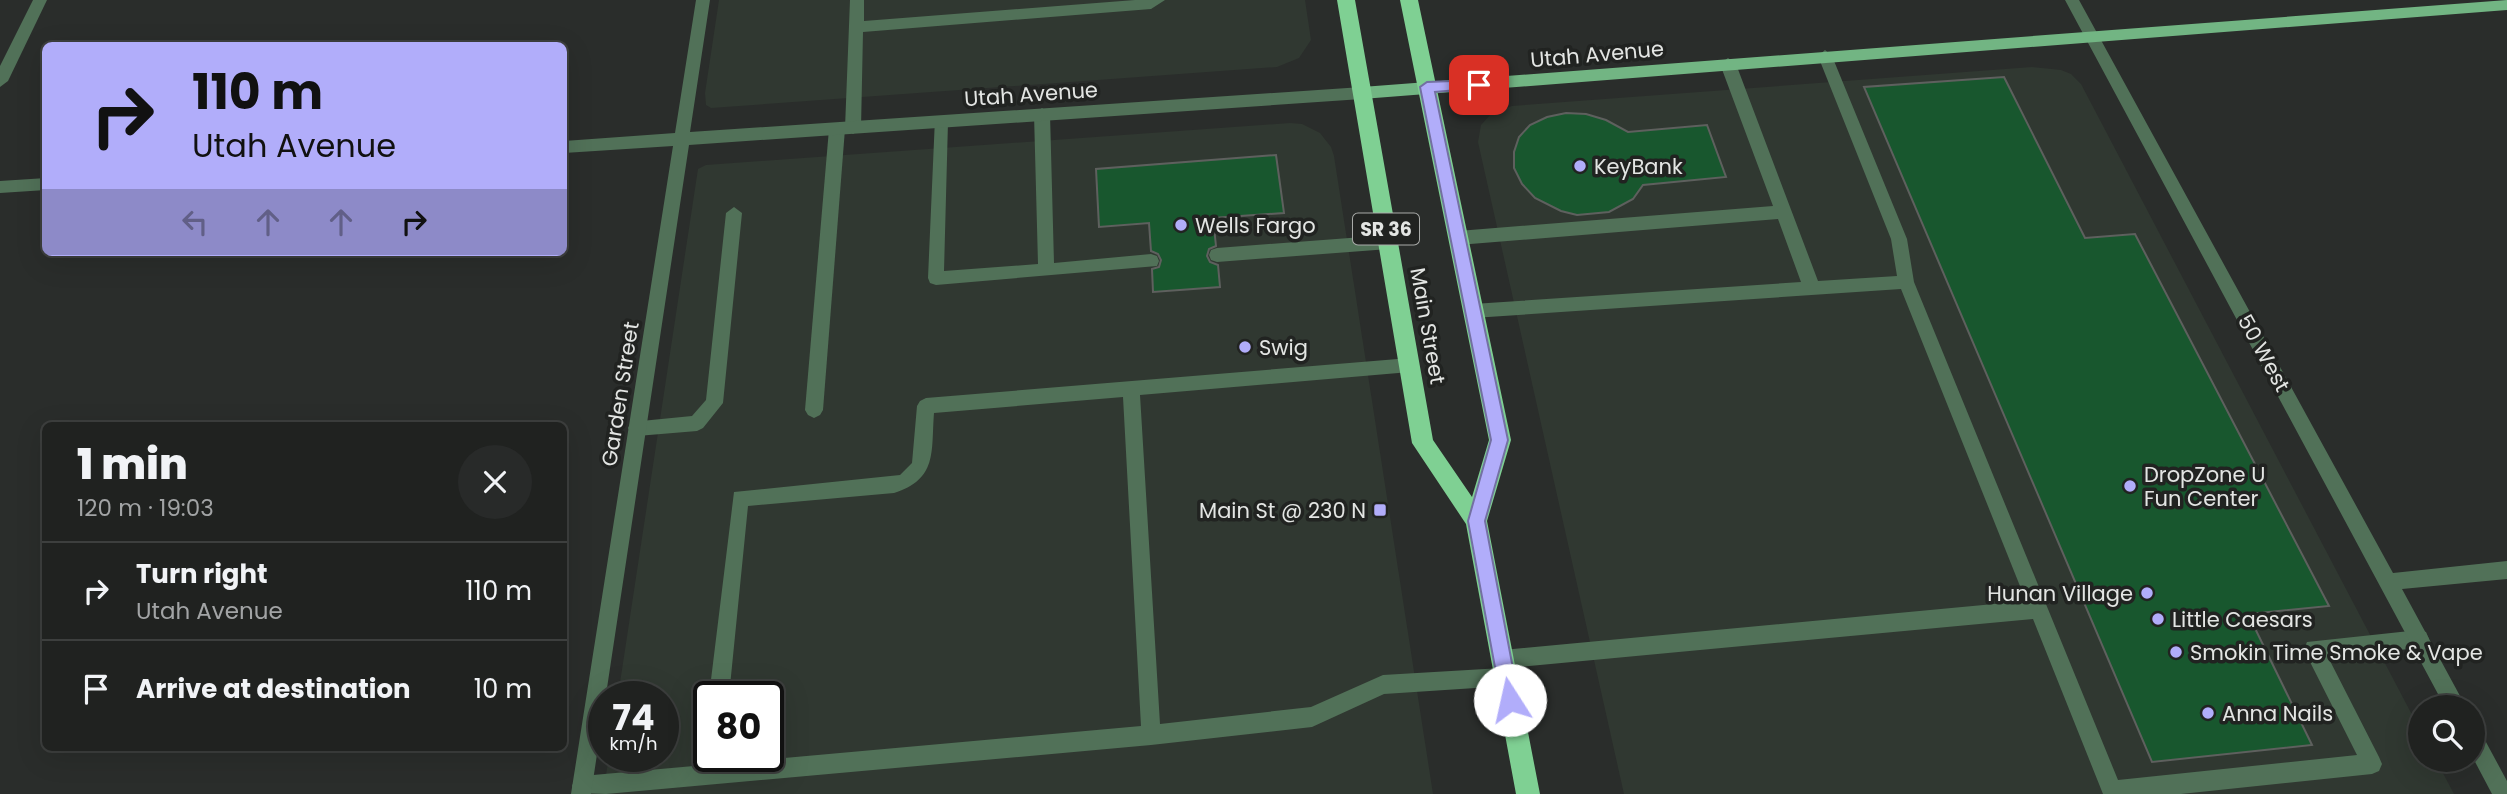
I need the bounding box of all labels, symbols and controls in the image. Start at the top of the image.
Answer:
street label: Utah Avenue [1529,34,1665,74]
pin [1449,55,1509,115]
text: 110 m [192,58,323,126]
icon: arrive [1460,66,1498,104]
icon: right [77,70,168,161]
street label: Utah Avenue [963,75,1099,113]
text: Utah Avenue [192,123,396,168]
place label: KeyBank [1594,152,1683,181]
marker: KeyBank [1572,158,1588,174]
icon: left [176,203,214,241]
icon: ahead [249,203,287,241]
icon: ahead [322,203,360,241]
icon: right [395,203,433,241]
place label: Wells Fargo [1195,211,1316,240]
road number: SR 36 [1353,214,1419,244]
marker: Wells Fargo [1173,217,1189,233]
street label: Main Street [1403,265,1453,387]
street label: 50 West [2231,309,2297,397]
street label: Garden Street [594,320,646,468]
place label: Swig [1259,333,1308,362]
marker: Swig [1237,339,1253,355]
text: 1 min [77,435,188,494]
button: close [458,445,532,519]
place label: DropZone U Fun Center [2144,460,2265,513]
marker: DropZone U Fun Center [2122,478,2138,494]
text: 120 m · 19:03 [77,492,214,524]
place label: Main St @ 230 N [1199,496,1366,525]
marker: Main St @ 230 N [1372,502,1388,518]
text: Turn right [136,556,268,592]
icon: right [77,572,115,610]
text: 110 m [465,573,532,609]
place label: Hunan Village [1987,579,2133,608]
marker: Hunan Village [2139,585,2155,601]
text: Utah Avenue [136,595,283,627]
place label: Little Caesars [2172,605,2313,634]
marker: Little Caesars [2150,611,2166,627]
place label: Smokin Time Smoke & Vape [2190,638,2483,667]
marker: Smokin Time Smoke & Vape [2168,644,2184,660]
position arrow [1473,663,1547,737]
icon: arrive [77,670,115,708]
text: Arrive at destination [136,671,411,707]
text: 10 m [474,671,532,707]
speed limit sign: 80 [693,681,784,772]
text: 74 [612,693,655,742]
map controls [2408,695,2485,772]
button: search [2408,695,2485,772]
place label: Anna Nails [2222,699,2333,728]
marker: Anna Nails [2200,705,2216,721]
text: km/h [610,731,657,756]

